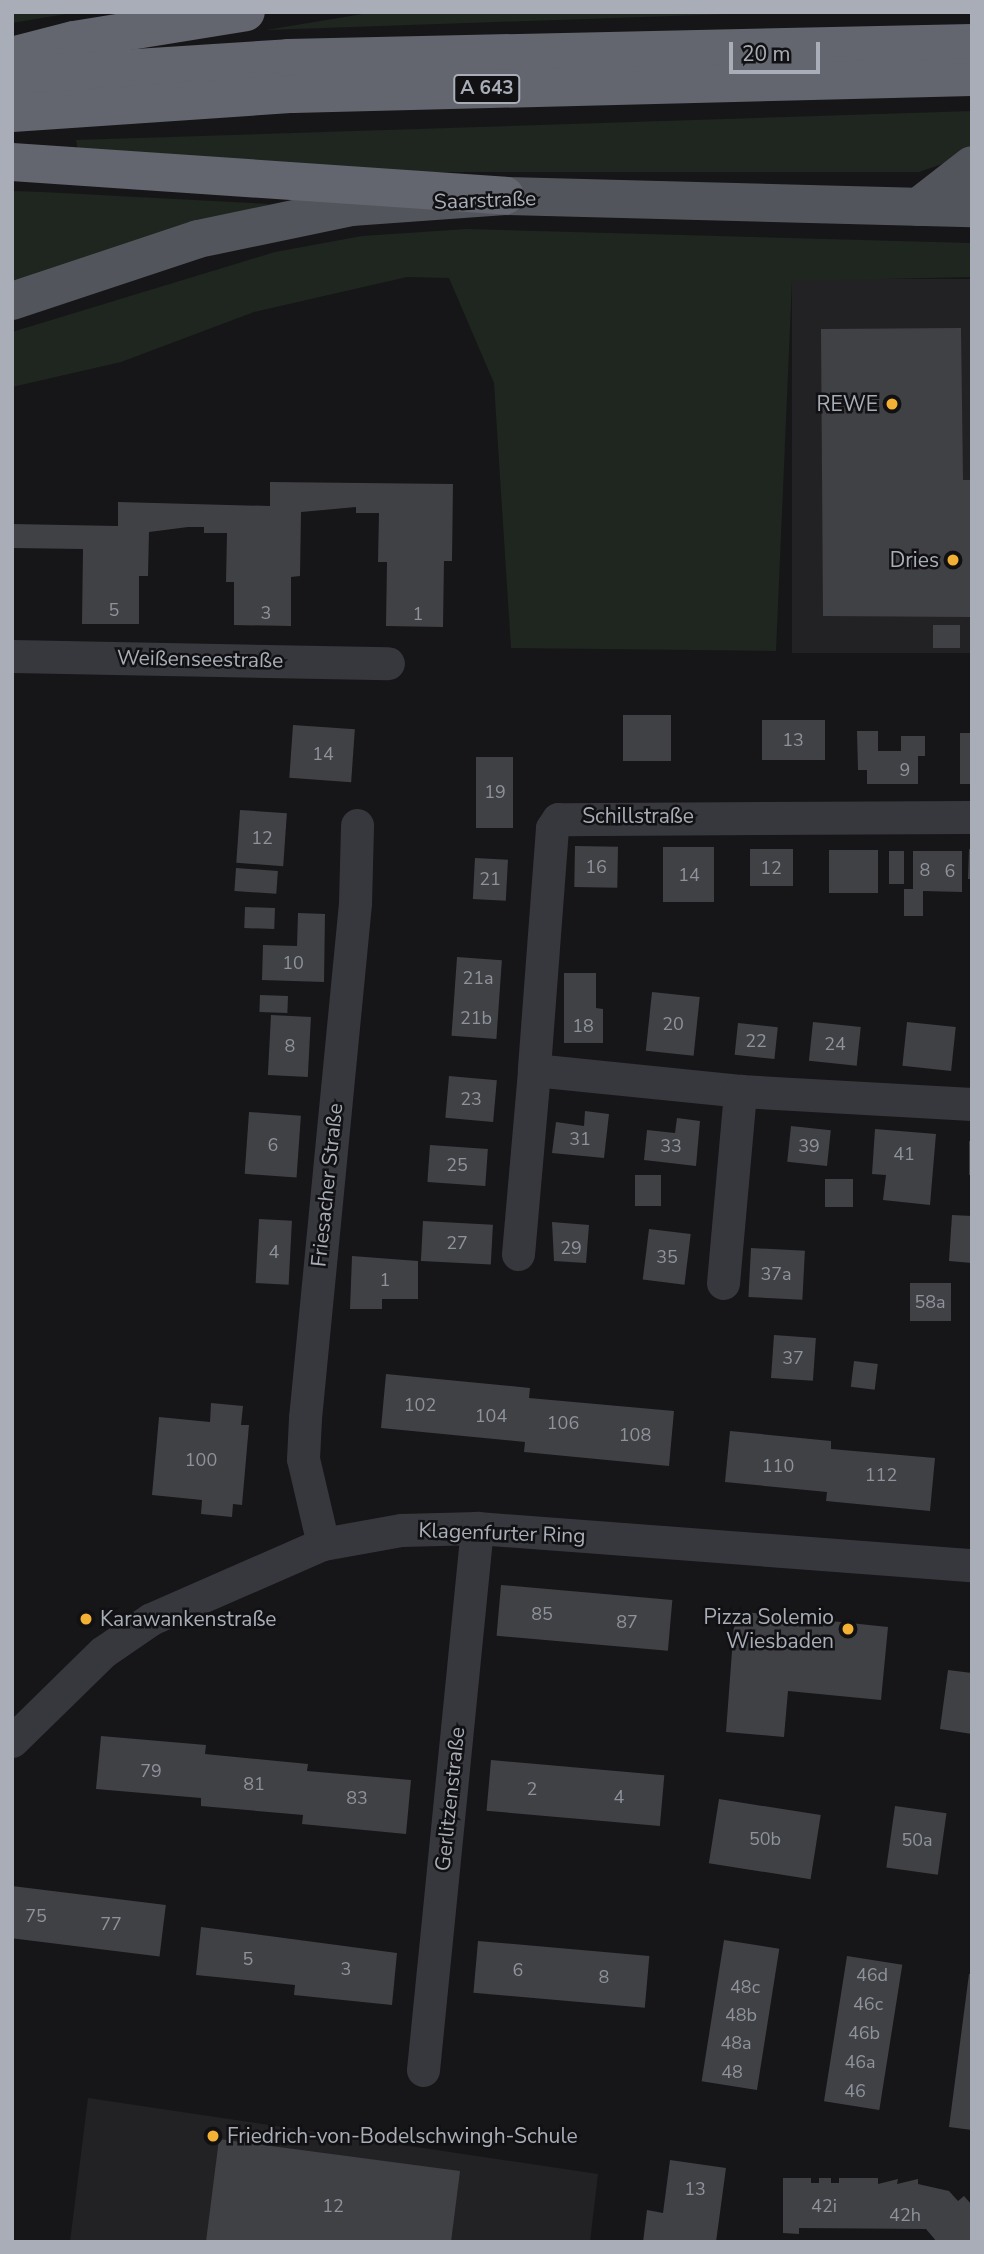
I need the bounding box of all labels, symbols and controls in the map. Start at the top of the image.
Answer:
scale bar [732,28,823,72]
text: 20 m [742,40,791,68]
road number: A 643 [452,74,522,104]
street label: Saarstraße [433,186,537,214]
place label: REWE [816,391,878,417]
marker: REWE [884,396,900,412]
place label: Dries [890,547,939,573]
marker: Dries [945,552,961,568]
house number: 5 [109,599,119,621]
house number: 3 [261,602,271,624]
house number: 1 [413,603,423,625]
street label: Weißenseestraße [117,645,283,673]
house number: 13 [782,729,804,751]
house number: 14 [312,743,334,765]
house number: 9 [900,759,910,781]
house number: 19 [484,781,506,803]
street label: Schillstraße [582,803,694,829]
house number: 12 [251,827,273,849]
house number: 16 [585,856,607,878]
house number: 12 [760,857,782,879]
house number: 8 [920,859,930,881]
house number: 6 [945,860,955,882]
house number: 14 [678,864,700,886]
house number: 21 [479,868,501,890]
house number: 10 [282,952,304,974]
house number: 21a [462,967,494,989]
house number: 21b [460,1007,492,1029]
house number: 20 [662,1013,684,1035]
house number: 18 [572,1015,594,1037]
house number: 22 [745,1030,767,1052]
house number: 24 [824,1033,846,1055]
house number: 8 [285,1035,295,1057]
house number: 23 [460,1088,482,1110]
street label: Friesacher Straße [306,1102,348,1268]
house number: 31 [569,1128,591,1150]
house number: 6 [268,1134,278,1156]
house number: 33 [660,1135,682,1157]
house number: 39 [798,1135,820,1157]
house number: 41 [893,1143,915,1165]
house number: 25 [446,1154,468,1176]
house number: 27 [446,1232,468,1254]
house number: 29 [560,1237,582,1259]
house number: 4 [269,1241,279,1263]
house number: 35 [656,1246,678,1268]
house number: 37a [760,1263,792,1285]
house number: 1 [380,1269,390,1291]
house number: 58a [914,1291,946,1313]
house number: 37 [782,1347,804,1369]
house number: 102 [404,1394,436,1416]
house number: 104 [475,1405,507,1427]
house number: 106 [547,1412,579,1434]
house number: 108 [619,1424,651,1446]
house number: 100 [185,1449,217,1471]
house number: 110 [762,1455,794,1477]
house number: 112 [865,1464,897,1486]
street label: Klagenfurter Ring [418,1517,586,1549]
house number: 85 [531,1603,553,1625]
place label: Pizza Solemio Wiesbaden [704,1604,834,1654]
place label: Karawankenstraße [100,1606,277,1632]
marker: Karawankenstraße [78,1611,94,1627]
house number: 87 [616,1611,638,1633]
marker: Pizza Solemio Wiesbaden [840,1621,856,1637]
street label: Gerlitzenstraße [430,1726,470,1872]
house number: 79 [140,1760,162,1782]
house number: 81 [243,1773,265,1795]
house number: 2 [527,1778,537,1800]
house number: 4 [614,1786,624,1808]
house number: 83 [346,1787,368,1809]
house number: 50b [749,1828,781,1850]
house number: 50a [901,1829,933,1851]
house number: 75 [25,1905,47,1927]
house number: 77 [100,1913,122,1935]
house number: 5 [243,1948,253,1970]
house number: 3 [341,1958,351,1980]
house number: 6 [513,1959,523,1981]
house number: 46d [856,1964,888,1986]
house number: 8 [599,1966,609,1988]
house number: 48c [730,1976,760,1998]
house number: 46c [853,1993,883,2015]
house number: 48b [725,2004,757,2026]
house number: 46b [848,2022,880,2044]
house number: 48a [720,2032,752,2054]
house number: 46a [844,2051,876,2073]
house number: 48 [721,2061,743,2083]
house number: 46 [844,2080,866,2102]
place label: Friedrich-von-Bodelschwingh-Schule [227,2123,578,2149]
marker: Friedrich-von-Bodelschwingh-Schule [205,2128,221,2144]
house number: 13 [684,2178,706,2200]
house number: 12 [322,2195,344,2217]
house number: 42i [811,2195,837,2217]
house number: 42h [889,2204,921,2226]

